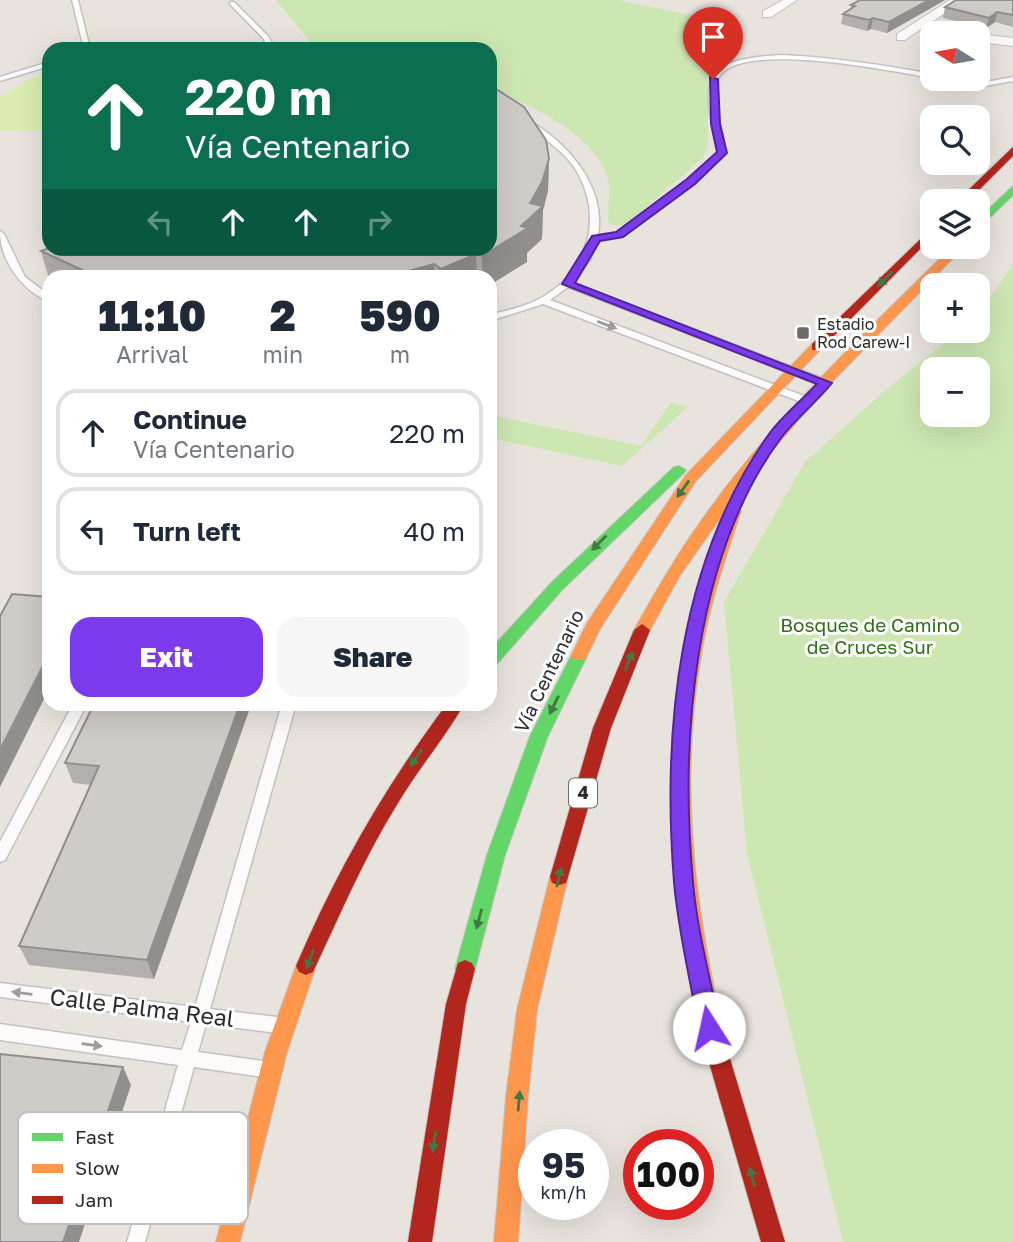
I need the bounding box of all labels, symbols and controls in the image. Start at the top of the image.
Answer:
pin [683,7,743,79]
icon: arrive [694,18,732,56]
north arrow [920,21,990,91]
map controls [920,21,990,427]
text: 220 m [185,67,332,126]
icon: ahead [70,70,161,161]
button: search [920,105,990,175]
text: Vía Centenario [185,127,410,165]
button: layers [920,189,990,259]
icon: left [141,203,179,241]
icon: ahead [214,203,252,241]
icon: ahead [287,203,325,241]
icon: right [360,203,398,241]
one-way arrow [876,270,893,287]
button: + [920,273,990,343]
text: 11:10 [98,290,206,340]
text: 2 [270,290,296,340]
text: 590 [359,290,441,340]
place label: Estadio Rod Carew-I [817,314,910,352]
one-way arrow [597,320,618,331]
marker: Estadio Rod Carew-I [795,325,811,341]
text: Arrival [116,340,188,368]
text: min [262,340,303,368]
text: m [390,340,410,368]
button: − [920,357,990,427]
text: Continue [133,404,247,435]
icon: ahead [74,414,112,452]
text: 220 m [389,418,465,449]
text: Vía Centenario [133,435,295,463]
one-way arrow [676,480,690,498]
icon: left [74,512,112,550]
text: Turn left [133,516,241,547]
text: 40 m [404,516,465,547]
one-way arrow [591,534,608,551]
street label: Vía Centenario [509,606,588,736]
park label: Bosques de Camino de Cruces Sur [780,613,960,658]
button: Exit [70,617,263,697]
button: Share [277,617,469,697]
one-way arrow [624,651,635,672]
one-way arrow [549,695,560,715]
one-way arrow [410,749,423,768]
road number: 4 [569,778,597,808]
one-way arrow [554,866,565,888]
one-way arrow [473,908,484,930]
one-way arrow [305,949,316,970]
street label: Calle Palma Real [48,982,236,1032]
one-way arrow [11,988,33,999]
position arrow [672,991,746,1065]
one-way arrow [81,1040,103,1051]
one-way arrow [514,1090,525,1112]
legend [18,1112,248,1224]
text: Fast [75,1125,114,1148]
speed limit sign: 100 [623,1129,714,1220]
one-way arrow [428,1131,439,1153]
text: 95 [542,1144,585,1186]
text: Slow [75,1156,120,1179]
one-way arrow [746,1166,757,1188]
text: km/h [541,1181,586,1203]
text: Jam [75,1188,113,1211]

